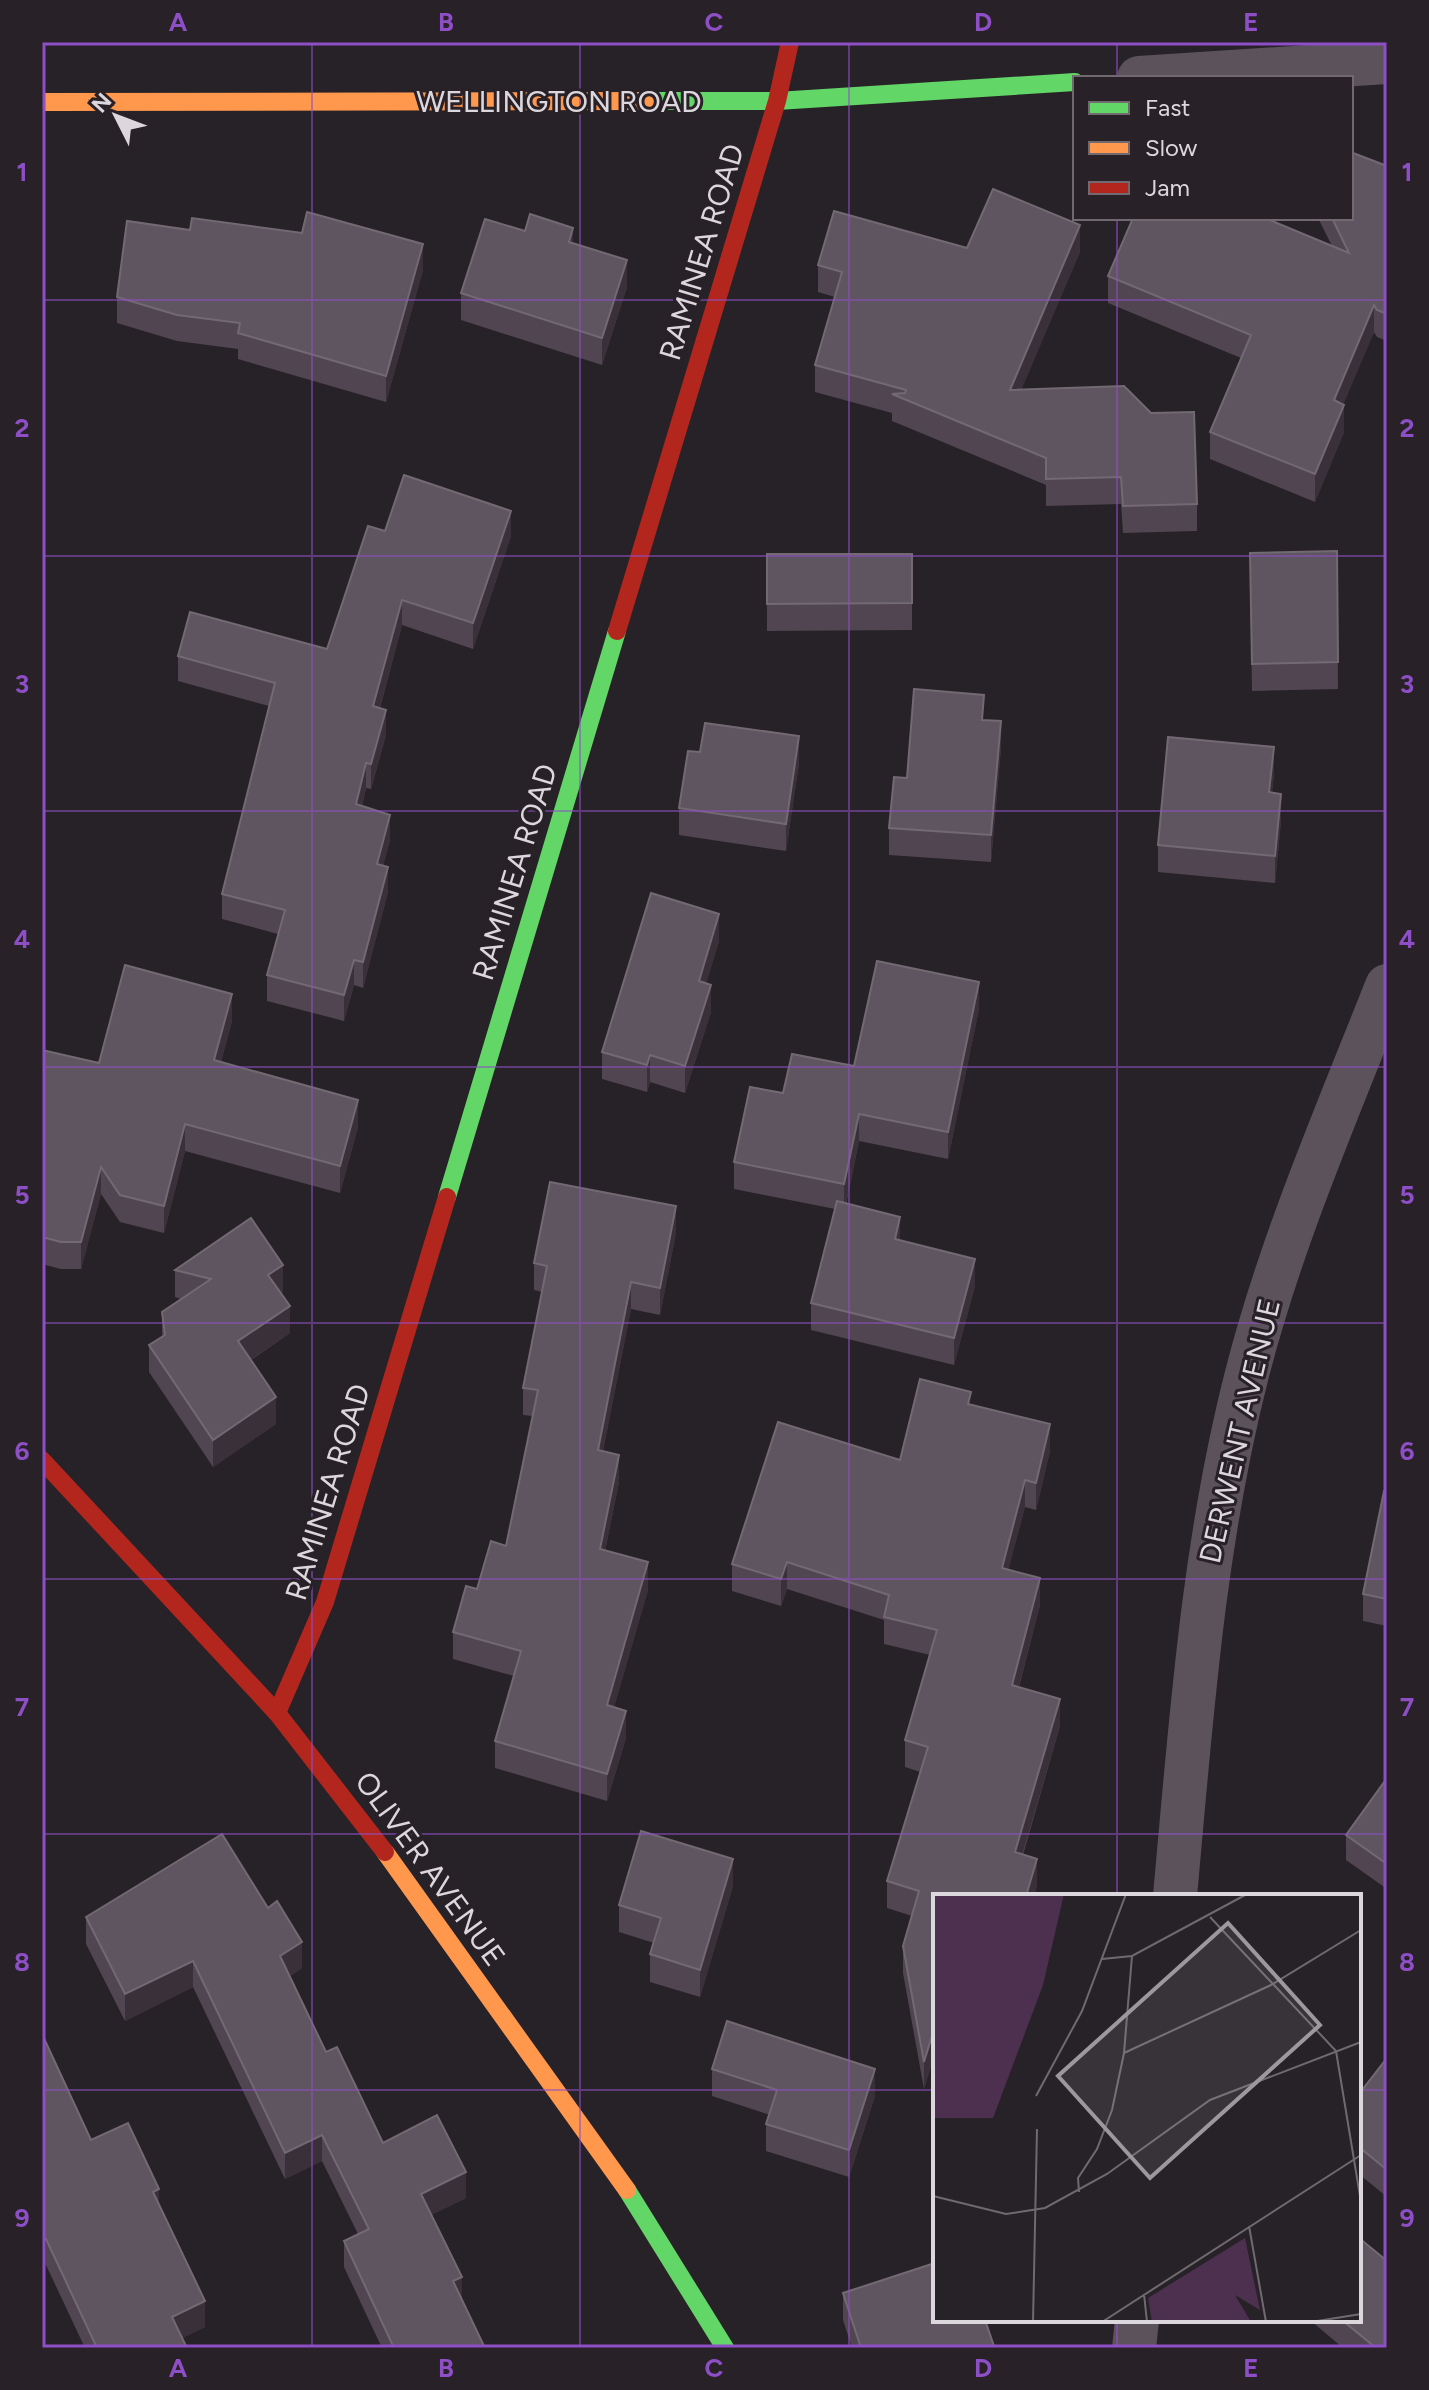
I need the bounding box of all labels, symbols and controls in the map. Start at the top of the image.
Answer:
text: A [169,6,188,38]
text: B [438,6,454,38]
text: C [705,6,724,38]
text: D [974,6,992,38]
text: E [1243,6,1259,38]
north arrow [76,76,156,156]
legend [1073,76,1353,220]
street label: WELLINGTON ROAD [416,83,702,120]
text: N [86,88,117,118]
text: Fast [1145,93,1190,122]
text: Slow [1145,133,1198,162]
street label: RAMINEA ROAD [651,139,752,365]
text: 1 [17,156,27,188]
text: 1 [1402,156,1412,188]
text: Jam [1145,173,1190,202]
text: 2 [14,412,30,444]
text: 2 [1399,412,1415,444]
text: 3 [15,668,29,700]
text: 3 [1400,668,1414,700]
street label: RAMINEA ROAD [464,759,565,985]
text: 4 [14,923,30,955]
text: 4 [1399,923,1415,955]
text: 5 [14,1179,30,1211]
text: 5 [1399,1179,1415,1211]
street label: DERWENT AVENUE [1191,1295,1288,1567]
street label: RAMINEA ROAD [277,1379,378,1605]
text: 6 [14,1435,30,1467]
text: 6 [1399,1435,1415,1467]
text: 7 [15,1691,29,1723]
text: 7 [1400,1691,1414,1723]
street label: OLIVER AVENUE [347,1764,513,1973]
inset map [933,1894,1361,2322]
text: 8 [14,1946,30,1978]
text: 8 [1399,1946,1415,1978]
text: 9 [14,2202,30,2234]
text: 9 [1399,2202,1415,2234]
text: A [169,2352,188,2384]
text: B [438,2352,454,2384]
text: C [705,2352,724,2384]
text: D [974,2352,992,2384]
text: E [1243,2352,1259,2384]

